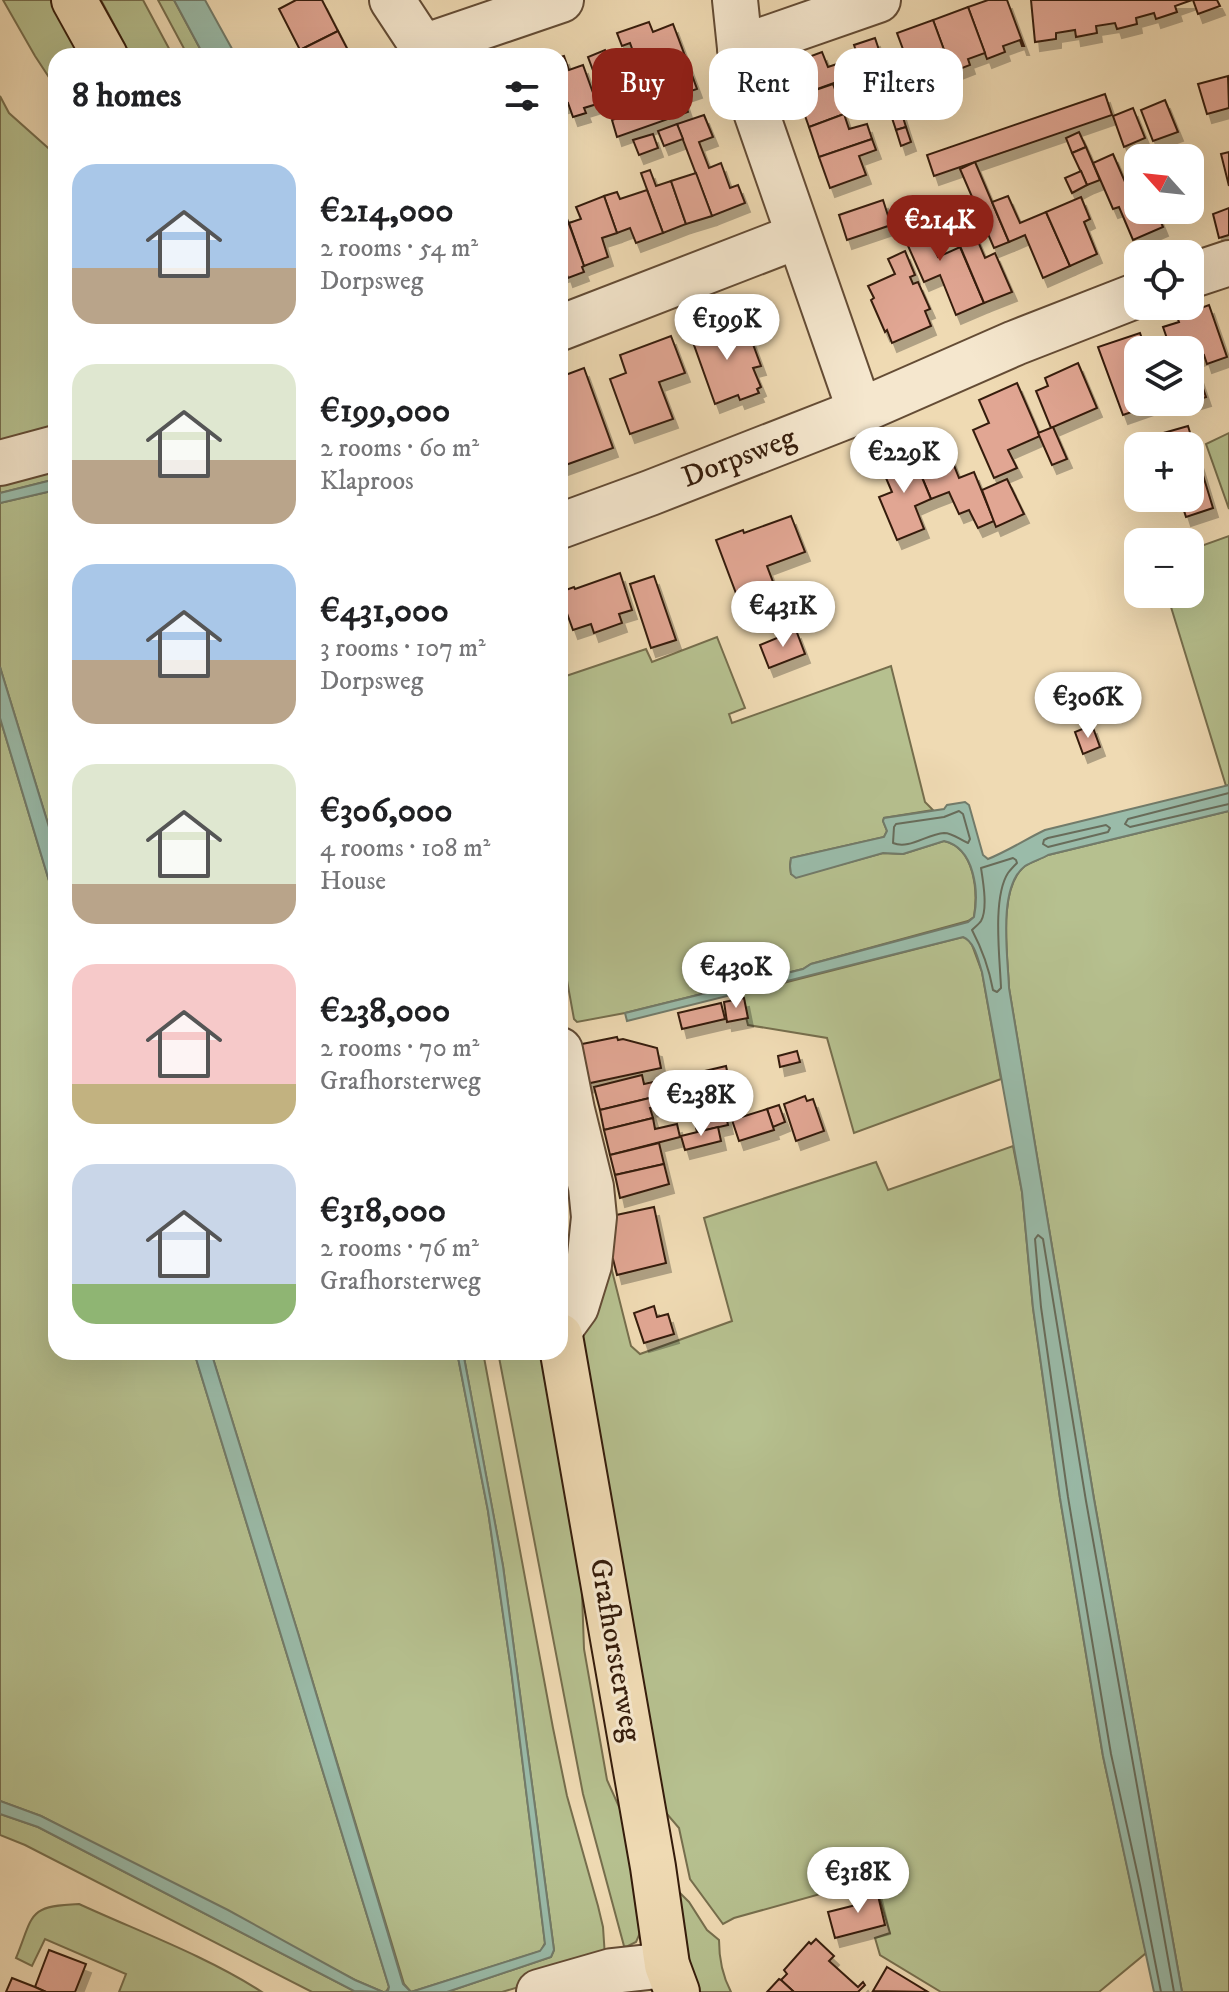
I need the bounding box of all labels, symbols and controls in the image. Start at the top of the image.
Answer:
chip: Buy [592,48,693,120]
chip: Rent [709,48,818,120]
chip: Filters [834,48,963,120]
icon: filters [500,74,544,118]
text: 8 homes [72,75,181,117]
north arrow [1124,144,1204,224]
map controls [1124,144,1204,608]
text: €214,000 [320,190,454,232]
pin: €214K [884,195,996,263]
icon: home [136,196,232,292]
text: €214K [905,204,975,237]
text: 2 rooms · 54 m² [320,232,478,265]
button: locate [1124,240,1204,320]
text: Dorpsweg [320,265,423,298]
pin: €199K [671,294,783,362]
text: €199K [693,303,761,336]
button: layers [1124,336,1204,416]
text: €199,000 [320,390,450,432]
icon: home [136,396,232,492]
street label: Dorpsweg [677,419,802,497]
pin: €229K [848,427,960,495]
text: 2 rooms · 60 m² [320,432,479,465]
button: + [1124,432,1204,512]
text: €229K [868,436,940,469]
text: Klaproos [320,465,414,498]
button: − [1124,528,1204,608]
pin: €431K [727,581,839,649]
text: €431,000 [320,590,449,632]
text: €431K [749,590,817,623]
icon: home [136,596,232,692]
text: 3 rooms · 107 m² [320,632,486,665]
text: Dorpsweg [320,665,423,698]
pin: €306K [1032,672,1144,740]
text: €306K [1053,681,1123,714]
text: €306,000 [320,790,453,832]
icon: home [136,796,232,892]
text: 4 rooms · 108 m² [320,832,490,865]
text: House [320,865,386,898]
pin: €430K [680,942,792,1010]
text: €430K [700,951,772,984]
text: €238,000 [320,990,450,1032]
icon: home [136,996,232,1092]
text: 2 rooms · 70 m² [320,1032,479,1065]
text: Grafhorsterweg [320,1065,481,1098]
pin: €238K [645,1070,757,1138]
text: €238K [667,1079,736,1112]
text: €318,000 [320,1190,446,1232]
icon: home [136,1196,232,1292]
text: 2 rooms · 76 m² [320,1232,479,1265]
text: Grafhorsterweg [320,1265,481,1298]
street label: Grafhorsterweg [581,1556,649,1745]
pin: €318K [802,1847,914,1915]
text: €318K [825,1856,891,1889]

